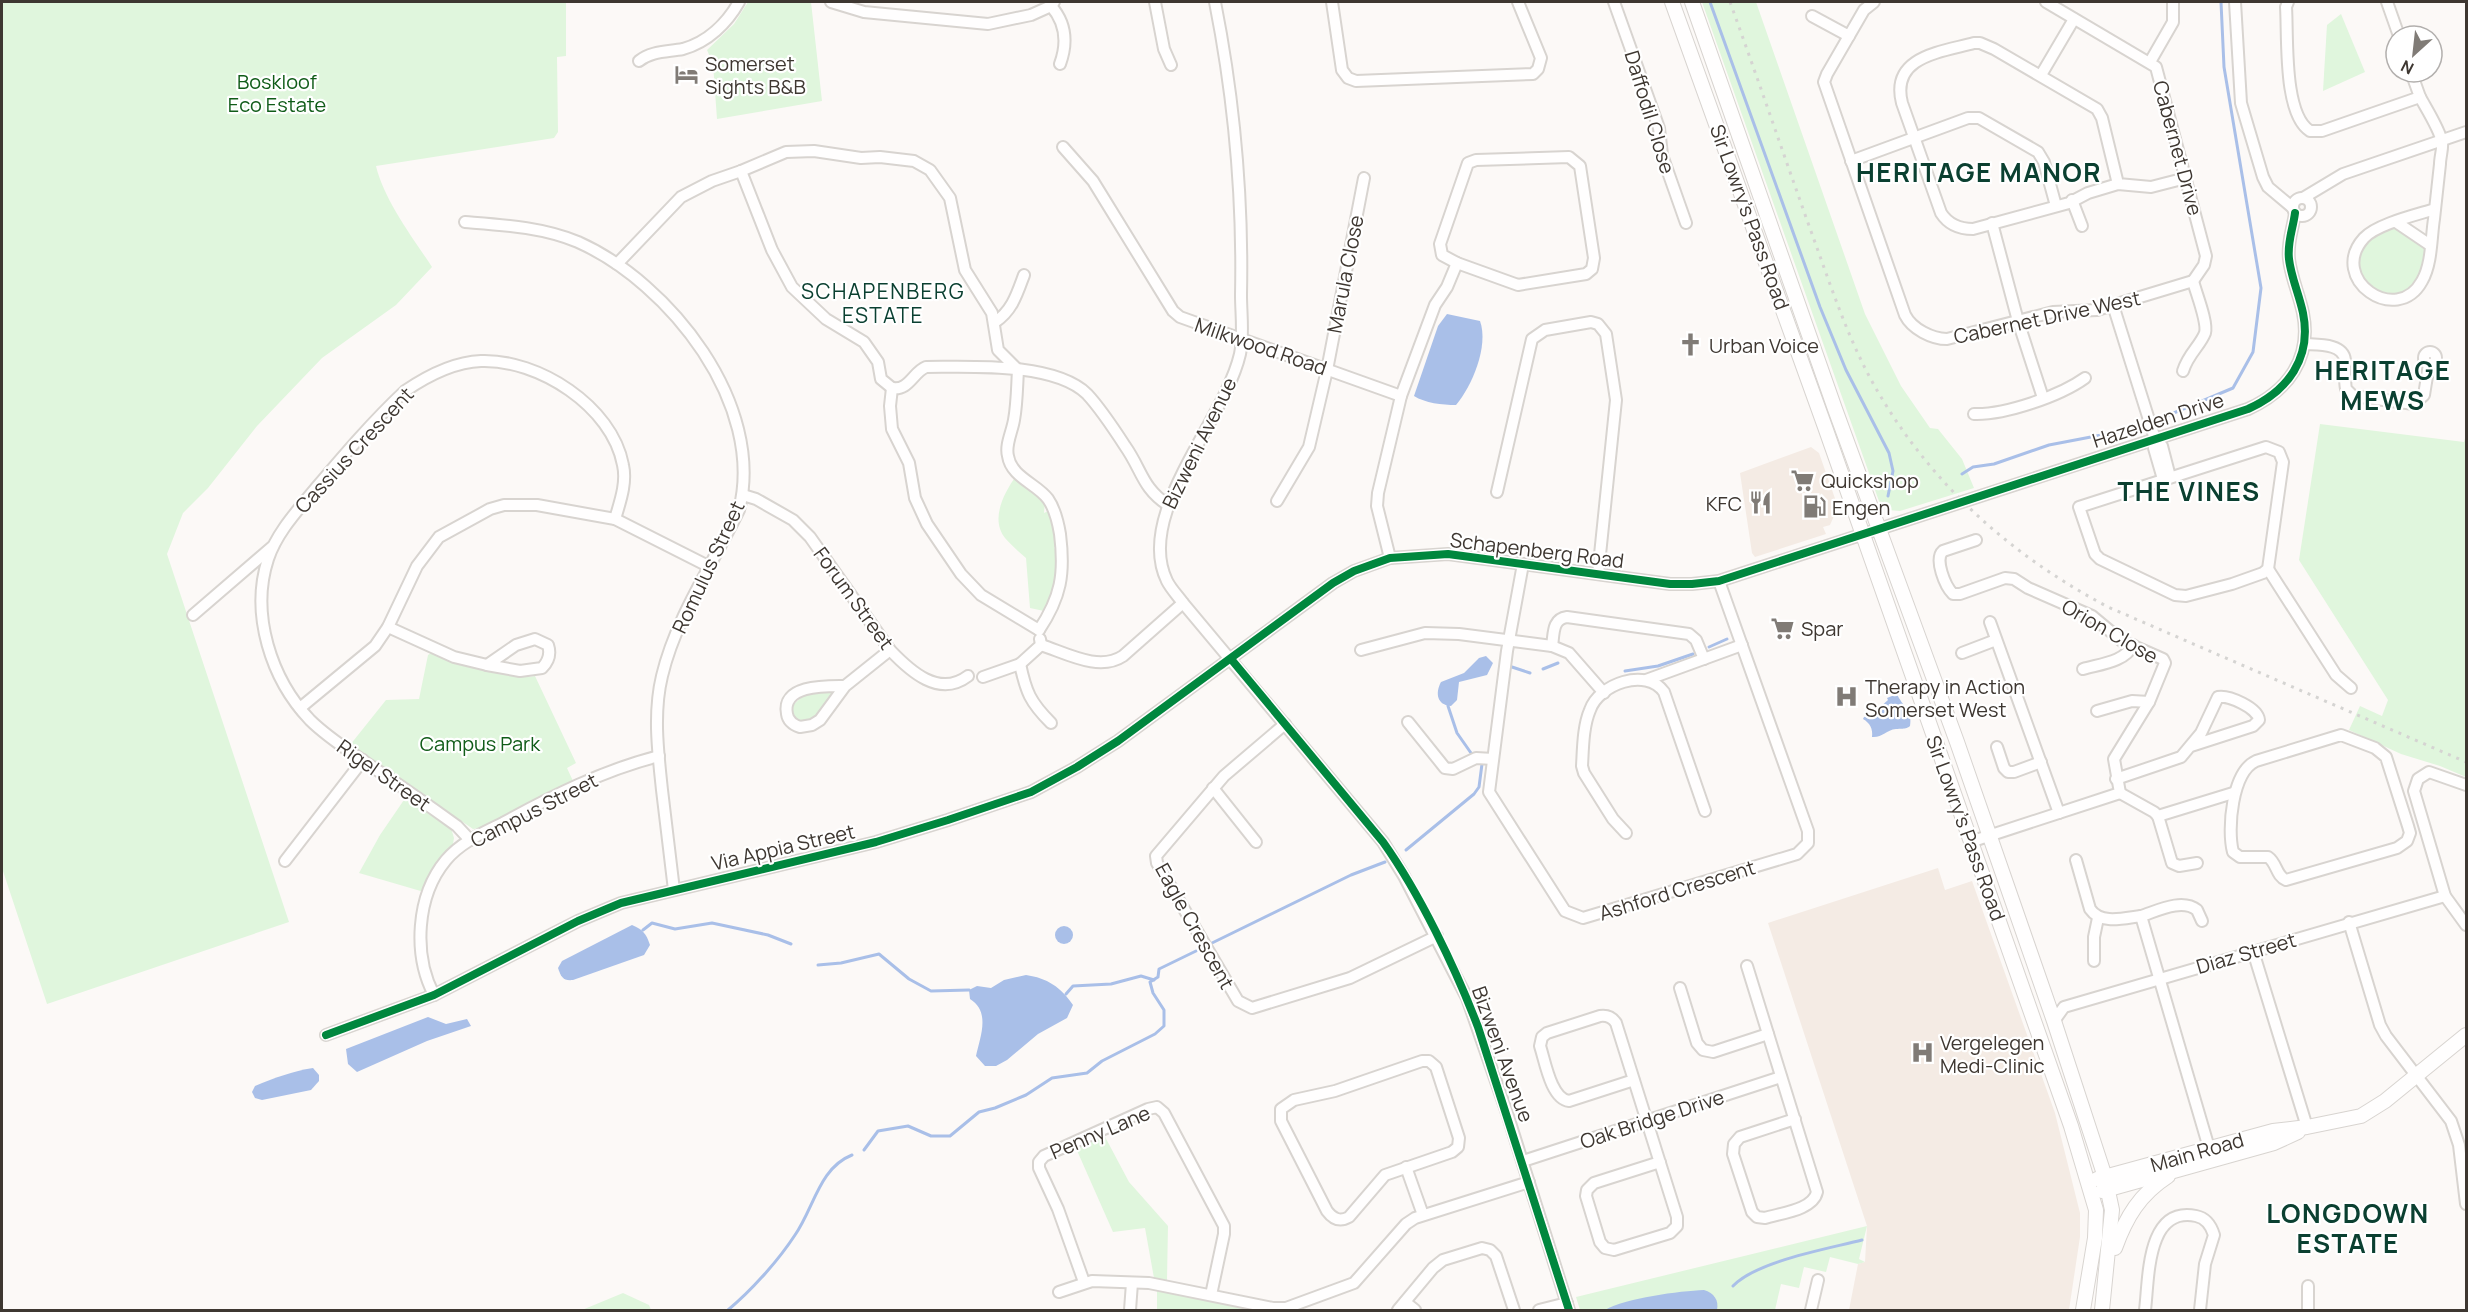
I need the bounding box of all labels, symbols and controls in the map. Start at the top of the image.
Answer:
north arrow [2384,24,2444,84]
street label: Daffodil Close [1618,47,1682,177]
place label: Somerset Sights B&B [705,50,806,100]
text: N [2397,55,2417,80]
hotel icon: Somerset Sights B&B [674,61,700,87]
park label: Boskloof Eco Estate [228,68,326,118]
street label: Cabernet Drive [2147,78,2209,218]
street label: Sir Lowry's Pass Road [1704,121,1796,313]
district label: HERITAGE MANOR [1856,154,2102,190]
street label: Marula Close [1320,213,1370,335]
district label: SCHAPENBERG ESTATE [801,277,965,329]
street label: Cabernet Drive West [1951,284,2143,350]
street label: Milkwood Road [1191,311,1331,381]
church icon: Urban Voice [1678,332,1704,358]
place label: Urban Voice [1709,332,1819,359]
district label: HERITAGE MEWS [2315,352,2451,418]
street label: Bizweni Avenue [1156,373,1242,513]
street label: Cassius Crescent [289,381,419,519]
street label: Hazelden Drive [2089,386,2227,454]
supermarket icon: Quickshop [1790,467,1816,493]
place label: Quickshop [1821,467,1919,494]
district label: THE VINES [2117,473,2261,509]
place label: KFC [1706,490,1742,517]
restaurant icon: KFC [1747,490,1773,516]
fuel station icon: Engen [1801,494,1827,520]
place label: Engen [1832,494,1890,521]
street label: Romulus Street [666,496,750,638]
street label: Schapenberg Road [1448,526,1626,574]
street label: Forum Street [808,541,900,655]
street label: Orion Close [2057,593,2163,669]
supermarket icon: Spar [1770,615,1796,641]
place label: Spar [1801,615,1844,642]
place label: Therapy in Action Somerset West [1865,673,2025,723]
hospital icon: Therapy in Action Somerset West [1834,684,1860,710]
park label: Campus Park [420,730,541,757]
street label: Sir Lowry's Pass Road [1920,732,2012,924]
street label: Rigel Street [332,733,436,817]
street label: Campus Street [466,766,602,854]
street label: Via Appia Street [709,817,857,877]
street label: Ashford Crescent [1596,853,1758,927]
street label: Eagle Crescent [1149,858,1241,994]
street label: Diaz Street [2193,926,2299,980]
street label: Bizweni Avenue [1466,982,1540,1126]
place label: Vergelegen Medi-Clinic [1940,1029,2045,1079]
hospital icon: Vergelegen Medi-Clinic [1909,1040,1935,1066]
street label: Oak Bridge Drive [1577,1083,1727,1155]
street label: Penny Lane [1046,1099,1154,1165]
street label: Main Road [2147,1126,2247,1178]
district label: LONGDOWN ESTATE [2266,1195,2430,1261]

